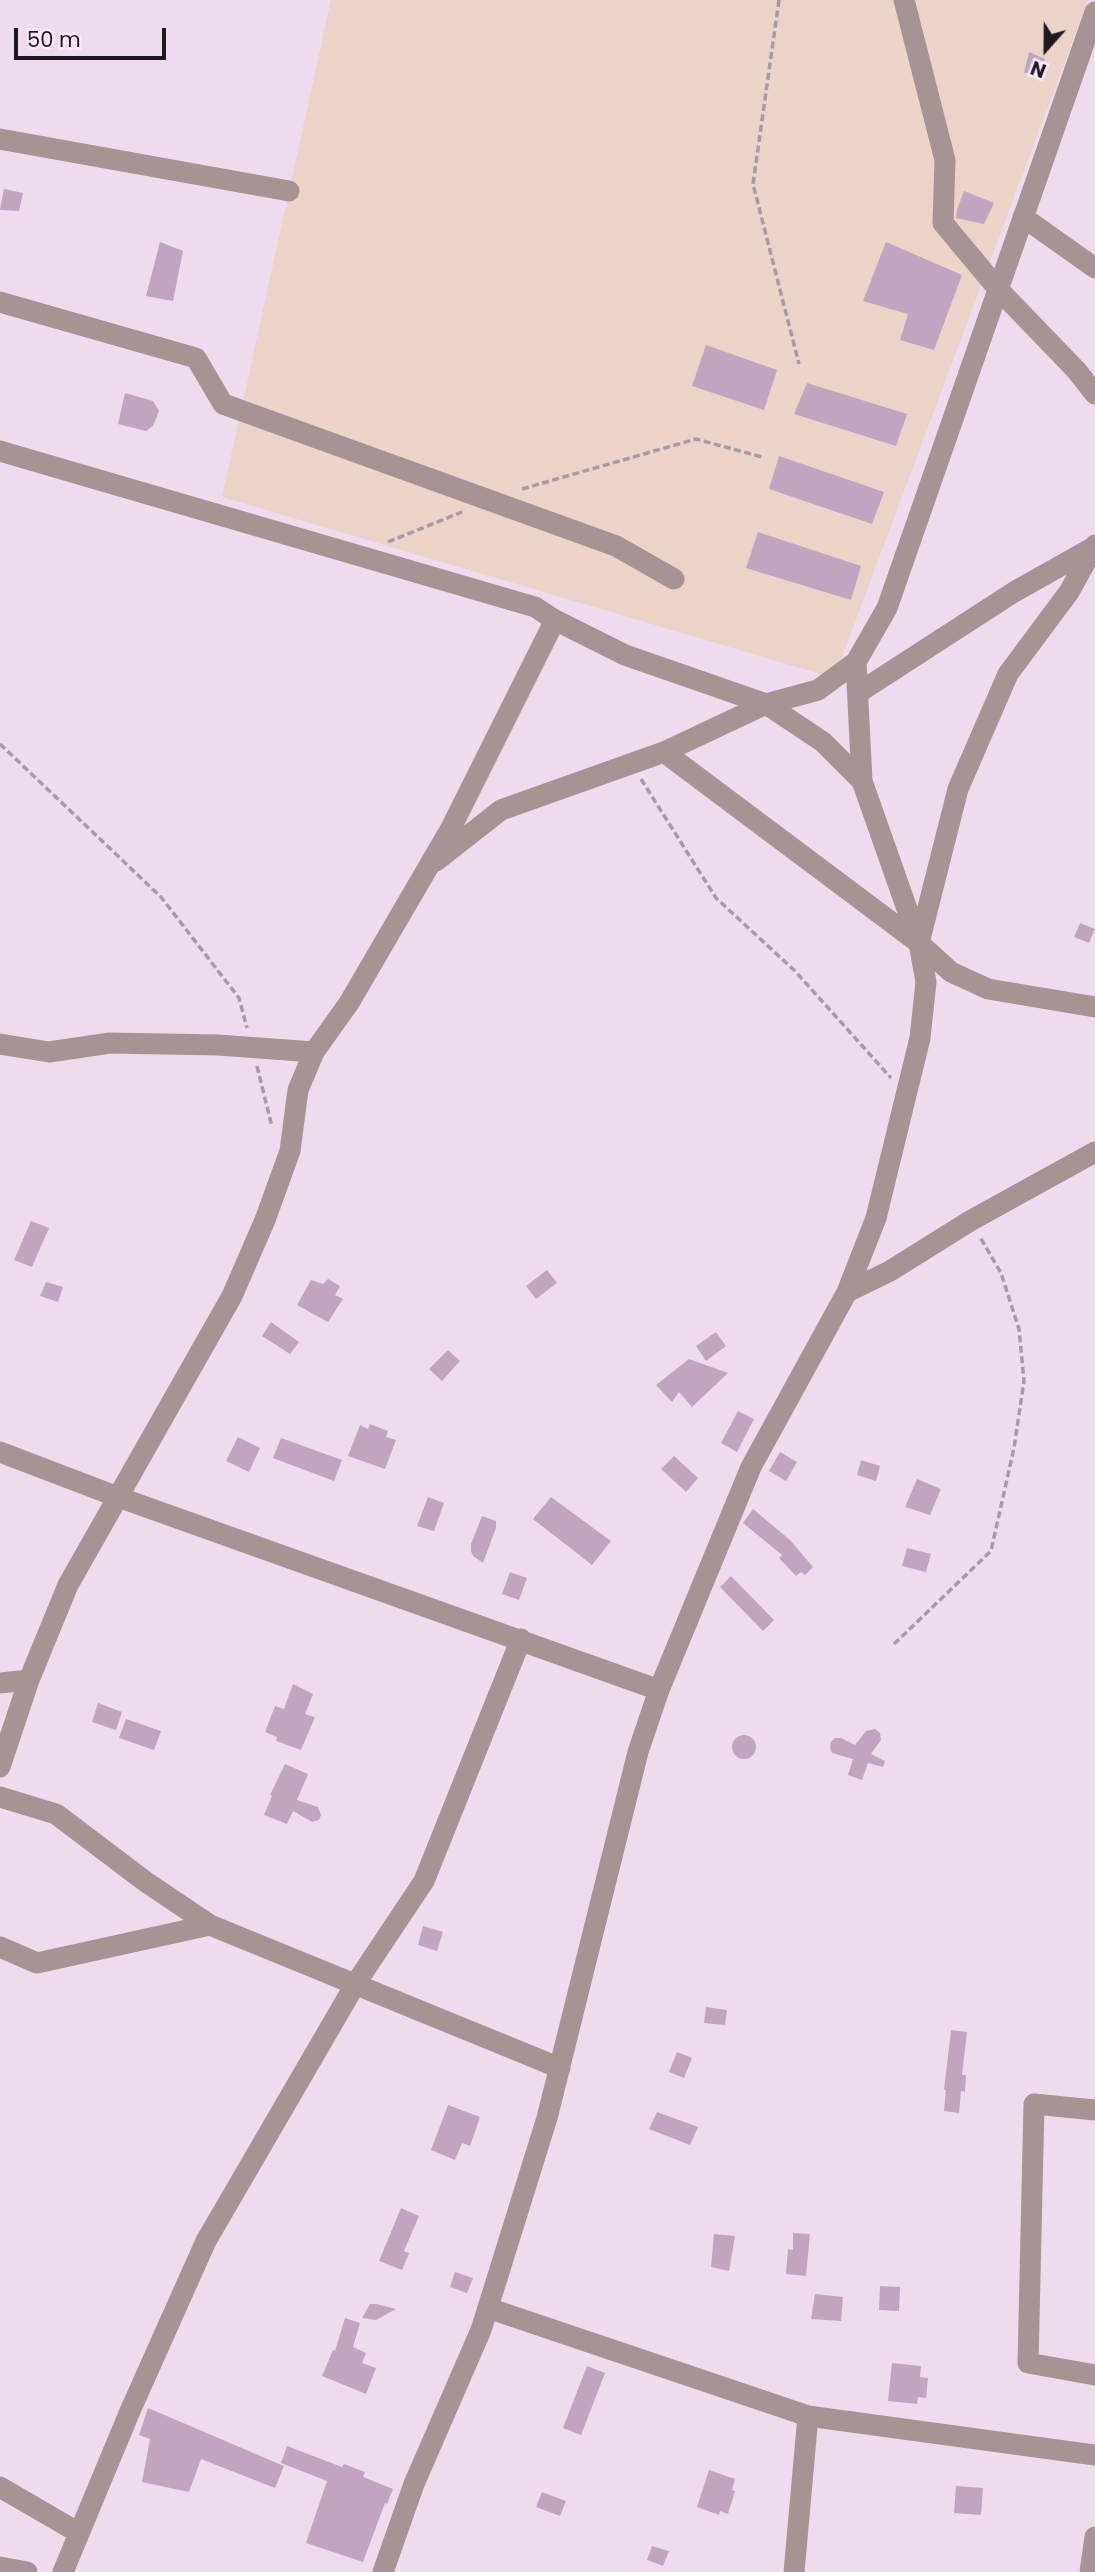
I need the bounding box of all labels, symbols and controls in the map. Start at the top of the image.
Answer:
scale bar [18,14,170,58]
north arrow [1011,14,1081,84]
text: 50 m [27,25,81,54]
text: N [1027,54,1050,84]

